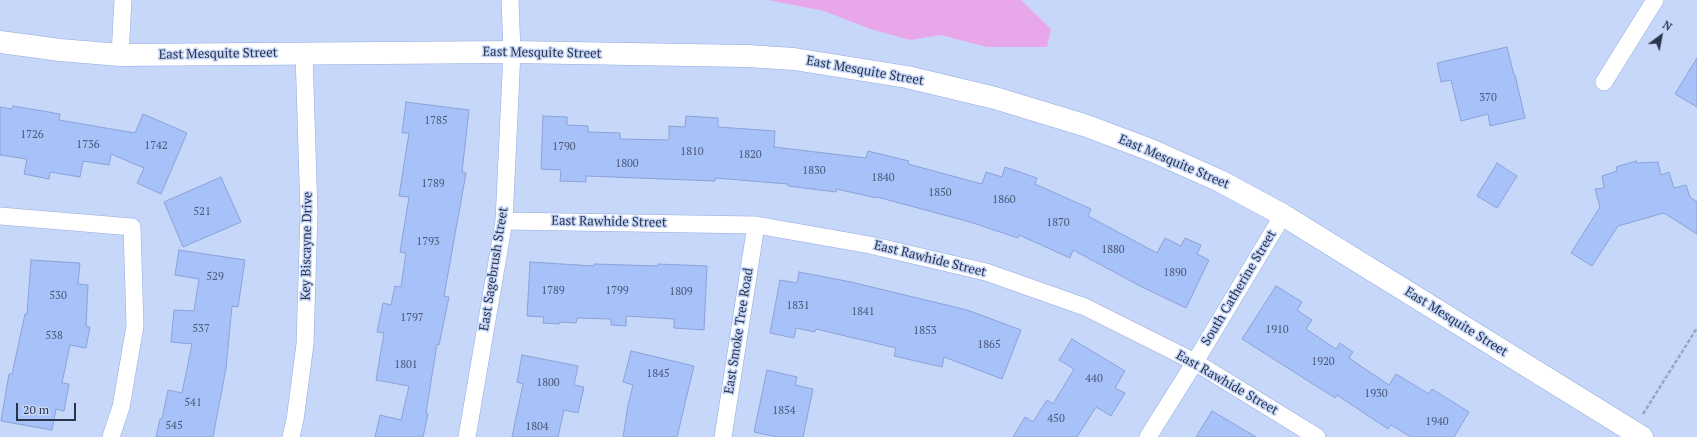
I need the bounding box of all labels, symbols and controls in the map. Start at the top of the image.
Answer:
north arrow [1641,16,1681,56]
text: N [1660,18,1675,34]
street label: East Mesquite Street [482,44,602,62]
street label: East Mesquite Street [158,45,278,63]
street label: East Mesquite Street [805,53,925,89]
house number: 370 [1479,91,1497,105]
house number: 1785 [424,114,448,128]
house number: 1726 [20,128,44,142]
street label: East Mesquite Street [1116,132,1232,192]
house number: 1736 [76,138,100,152]
house number: 1742 [144,139,168,153]
house number: 1790 [552,140,576,154]
house number: 1810 [680,145,704,159]
house number: 1820 [738,148,762,162]
house number: 1800 [615,157,639,171]
house number: 1830 [802,164,826,178]
house number: 1840 [871,171,895,185]
house number: 1789 [421,177,445,191]
house number: 1850 [928,186,952,200]
street label: Key Biscayne Drive [298,191,316,301]
house number: 1860 [992,193,1016,207]
house number: 521 [193,205,211,219]
street label: East Sagebrush Street [476,206,512,332]
street label: East Rawhide Street [551,213,667,231]
house number: 1870 [1046,216,1070,230]
street label: South Catherine Street [1198,227,1280,349]
house number: 1793 [416,235,440,249]
street label: East Rawhide Street [872,237,988,281]
house number: 1880 [1101,243,1125,257]
house number: 1890 [1163,266,1187,280]
street label: East Smoke Tree Road [721,267,757,395]
house number: 529 [206,270,224,284]
house number: 1789 [541,284,565,298]
house number: 1799 [605,284,629,298]
street label: East Mesquite Street [1401,284,1511,360]
house number: 1809 [669,285,693,299]
house number: 530 [49,289,67,303]
house number: 1831 [786,299,810,313]
house number: 1841 [851,305,875,319]
house number: 1797 [400,311,424,325]
house number: 537 [192,322,210,336]
house number: 1910 [1265,323,1289,337]
house number: 1853 [913,324,937,338]
house number: 538 [45,329,63,343]
house number: 1865 [977,338,1001,352]
street label: East Rawhide Street [1173,347,1281,419]
house number: 1920 [1311,355,1335,369]
house number: 1801 [394,358,418,372]
house number: 1845 [646,367,670,381]
house number: 440 [1085,372,1103,386]
house number: 1800 [536,376,560,390]
house number: 1930 [1364,387,1388,401]
scale bar [18,395,78,421]
house number: 541 [184,396,202,410]
text: 20 m [23,402,49,417]
house number: 1854 [772,404,796,418]
house number: 450 [1047,412,1065,426]
house number: 1940 [1425,415,1449,429]
house number: 545 [165,419,183,433]
house number: 1804 [525,420,549,434]

